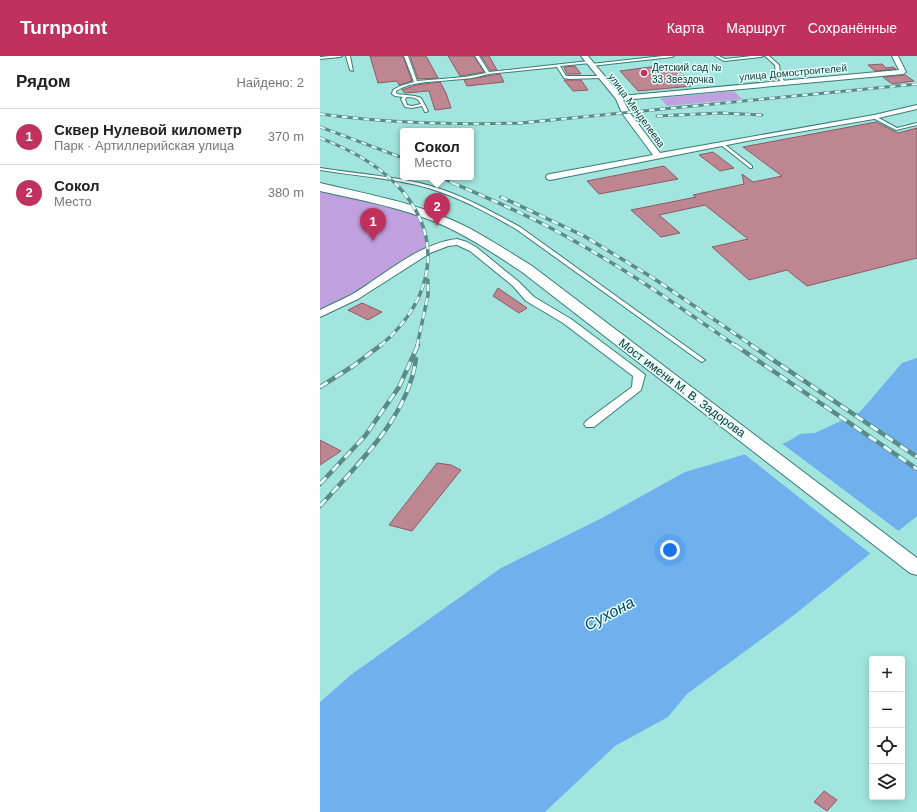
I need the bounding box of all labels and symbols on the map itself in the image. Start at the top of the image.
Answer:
place label: Детский сад № 33 Звёздочка [652,62,722,85]
street label: улица Домостроителей [739,62,847,83]
marker: Детский сад № 33 Звёздочка [639,68,649,78]
street label: улица Менделеева [606,71,667,150]
pin: 2 [424,193,450,226]
pin: 1 [360,208,386,241]
street label: Мост имени М. В. Задорова [616,336,748,440]
your location [660,540,680,560]
water label: Сухона [581,593,637,634]

